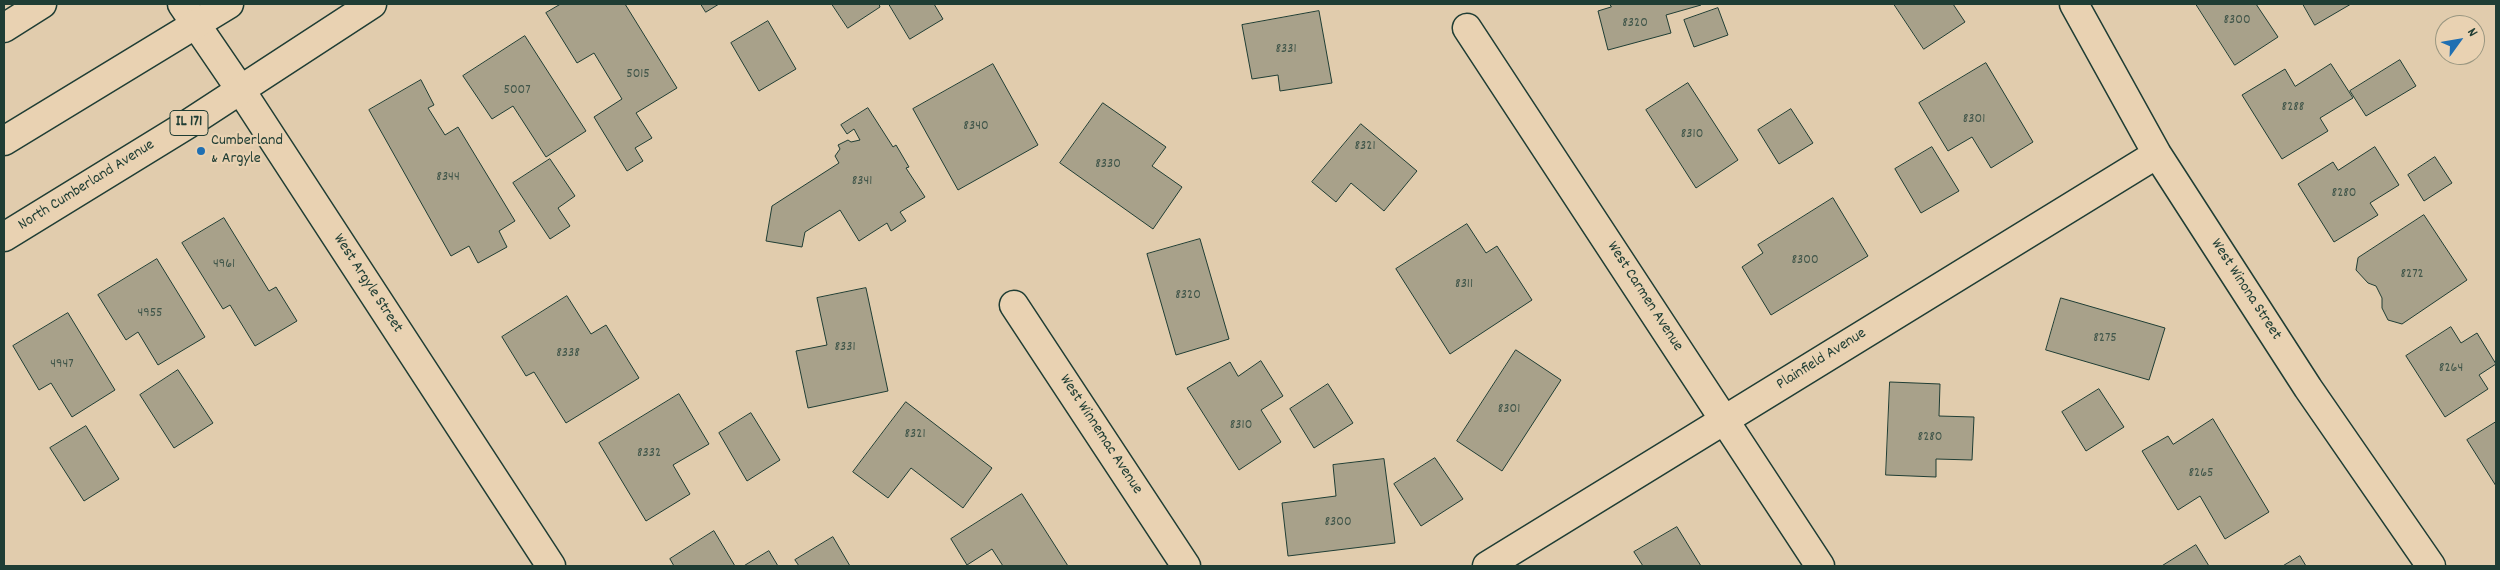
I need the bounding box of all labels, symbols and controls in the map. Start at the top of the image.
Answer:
house number: 8300 [2223,13,2251,29]
north arrow [2435,15,2485,65]
house number: 8320 [1622,16,1648,32]
text: N [2462,24,2482,41]
house number: 8331 [1275,42,1297,58]
house number: 5015 [626,67,650,83]
house number: 5007 [503,83,531,99]
house number: 8288 [2282,100,2304,116]
road number: IL 171 [170,110,208,136]
house number: 8301 [1963,112,1985,128]
house number: 8340 [963,119,989,135]
house number: 8310 [1681,127,1703,143]
place label: Cumberland & Argyle [211,132,283,170]
street label: North Cumberland Avenue [15,136,159,236]
house number: 8321 [1354,139,1376,155]
marker: Cumberland & Argyle [195,145,207,157]
house number: 8330 [1095,157,1121,173]
house number: 8344 [436,170,460,186]
house number: 8341 [852,174,872,190]
house number: 8280 [2332,186,2356,202]
street label: West Argyle Street [328,231,406,337]
street label: West Winona Street [2205,236,2285,344]
street label: West Carmen Avenue [1601,239,1687,355]
house number: 8300 [1791,253,1819,269]
house number: 4961 [213,257,235,273]
house number: 8272 [2400,267,2424,283]
house number: 8311 [1455,277,1473,293]
house number: 8320 [1175,288,1201,304]
house number: 4955 [137,306,163,322]
street label: Plainfield Avenue [1774,325,1870,395]
house number: 8275 [2093,331,2117,347]
house number: 8331 [834,340,856,356]
house number: 8338 [556,346,580,362]
house number: 4947 [50,357,74,373]
house number: 8264 [2439,361,2463,377]
street label: West Winnemac Avenue [1054,372,1146,498]
house number: 8301 [1498,402,1520,418]
house number: 8310 [1230,418,1252,434]
house number: 8321 [904,427,926,443]
house number: 8280 [1918,430,1942,446]
house number: 8332 [637,446,661,462]
house number: 8265 [2188,466,2214,482]
house number: 8300 [1324,515,1352,531]

